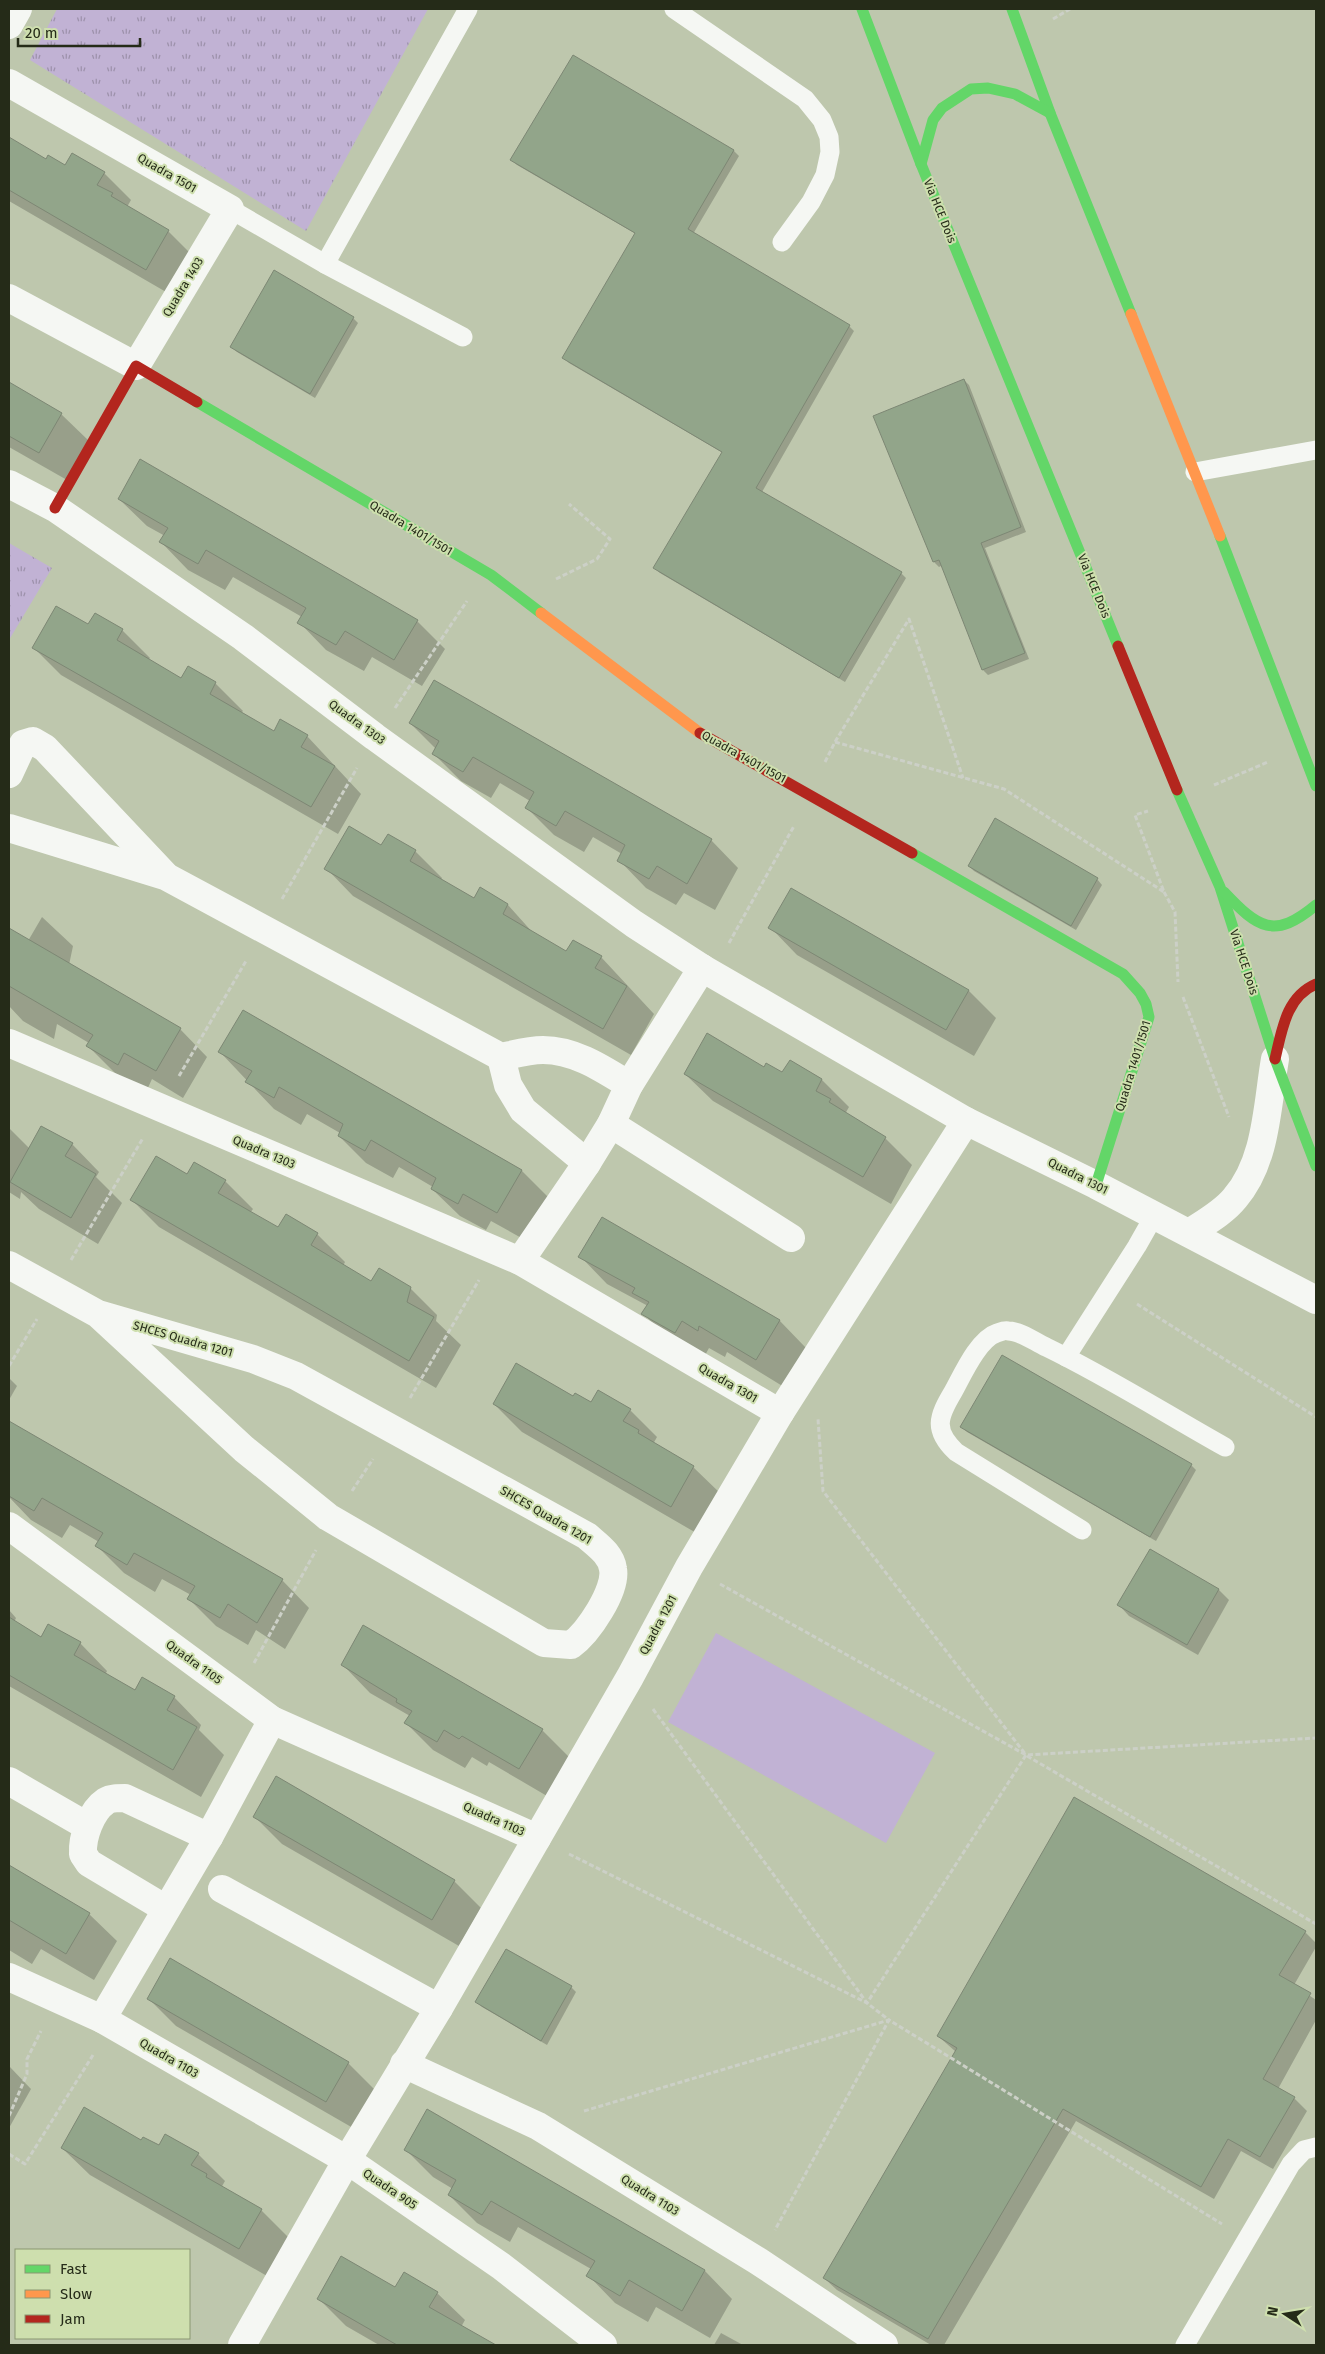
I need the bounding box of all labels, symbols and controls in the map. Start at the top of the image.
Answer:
scale bar [18,15,140,47]
text: 20 m [25,24,58,42]
street label: Quadra 1501 [135,151,199,195]
street label: Via HCE Dois [921,177,959,245]
street label: Quadra 1403 [160,255,206,319]
street label: Quadra 1401/1501 [367,498,455,558]
street label: Via HCE Dois [1075,552,1113,620]
street label: Quadra 1303 [326,697,388,747]
street label: Quadra 1401/1501 [699,728,789,786]
street label: Via HCE Dois [1227,928,1261,997]
street label: Quadra 1401/1501 [1113,1019,1153,1113]
street label: Quadra 1303 [231,1133,297,1171]
street label: Quadra 1301 [1046,1155,1110,1197]
street label: SHCES Quadra 1201 [132,1318,234,1360]
street label: Quadra 1301 [696,1361,760,1405]
street label: SHCES Quadra 1201 [498,1483,594,1547]
street label: Quadra 1201 [636,1593,680,1657]
street label: Quadra 1105 [163,1637,225,1687]
street label: Quadra 1103 [461,1799,527,1839]
street label: Quadra 1103 [137,2036,201,2080]
street label: Quadra 905 [360,2166,420,2212]
street label: Quadra 1103 [618,2172,682,2218]
legend [15,2249,190,2339]
text: Fast [60,2260,87,2278]
text: Slow [60,2285,92,2303]
north arrow [1260,2289,1310,2339]
text: N [1263,2305,1282,2318]
text: Jam [60,2310,86,2328]

